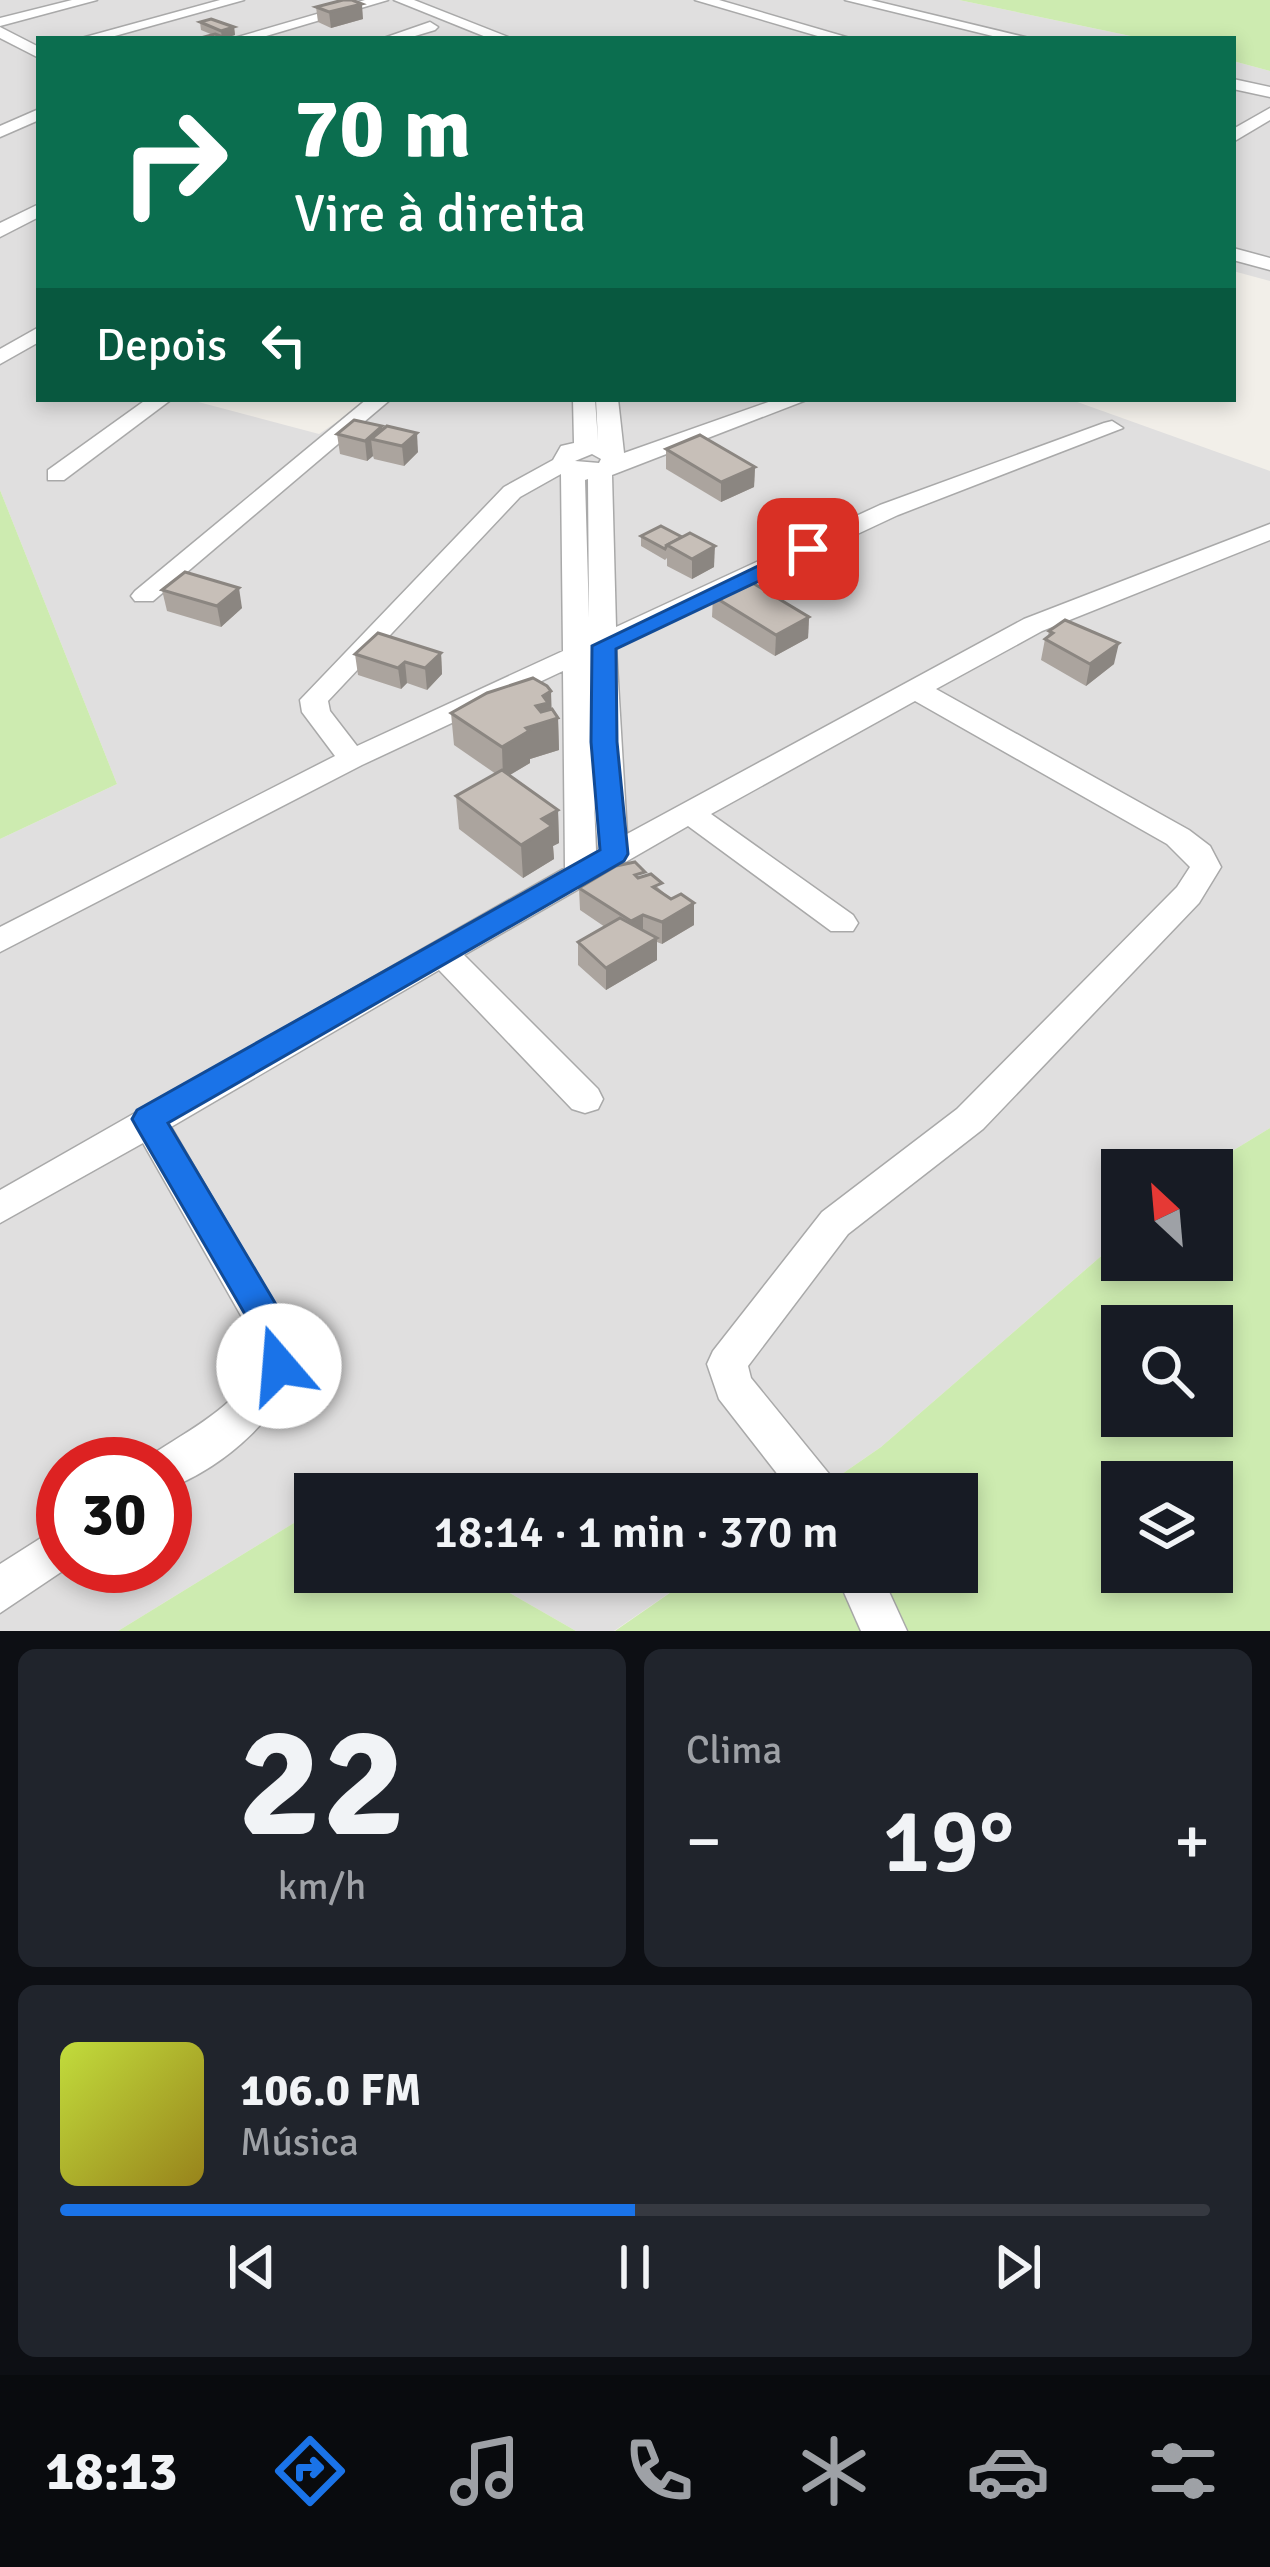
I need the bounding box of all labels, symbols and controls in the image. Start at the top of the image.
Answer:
text: 70 m [294,77,471,181]
icon: right [96,84,252,240]
text: Vire à direita [294,180,586,247]
icon: left [251,312,317,378]
text: Depois [96,318,227,373]
pin [757,498,859,600]
icon: arrive [775,516,841,582]
north arrow [1101,1149,1233,1281]
map controls [1101,1149,1233,1593]
position arrow [216,1303,342,1429]
button: search [1101,1305,1233,1437]
speed limit sign: 30 [36,1437,192,1593]
button: layers [1101,1461,1233,1593]
text: 18:14 · 1 min · 370 m [434,1505,838,1560]
text: 22 [238,1687,406,1880]
text: Clima [686,1726,782,1774]
text: 19° [882,1786,1014,1897]
text: − [686,1801,722,1882]
text: + [1174,1801,1210,1882]
text: km/h [278,1862,366,1910]
text: 106.0 FM [240,2063,422,2118]
text: Música [240,2118,359,2166]
icon: previous [219,2234,285,2300]
icon: pause [602,2234,668,2300]
icon: next [985,2234,1051,2300]
icon: directions [268,2429,352,2513]
icon: music [443,2429,527,2513]
icon: phone [617,2429,701,2513]
icon: climate [792,2429,876,2513]
icon: car [966,2429,1050,2513]
icon: filters [1141,2429,1225,2513]
text: 18:13 [45,2438,178,2505]

